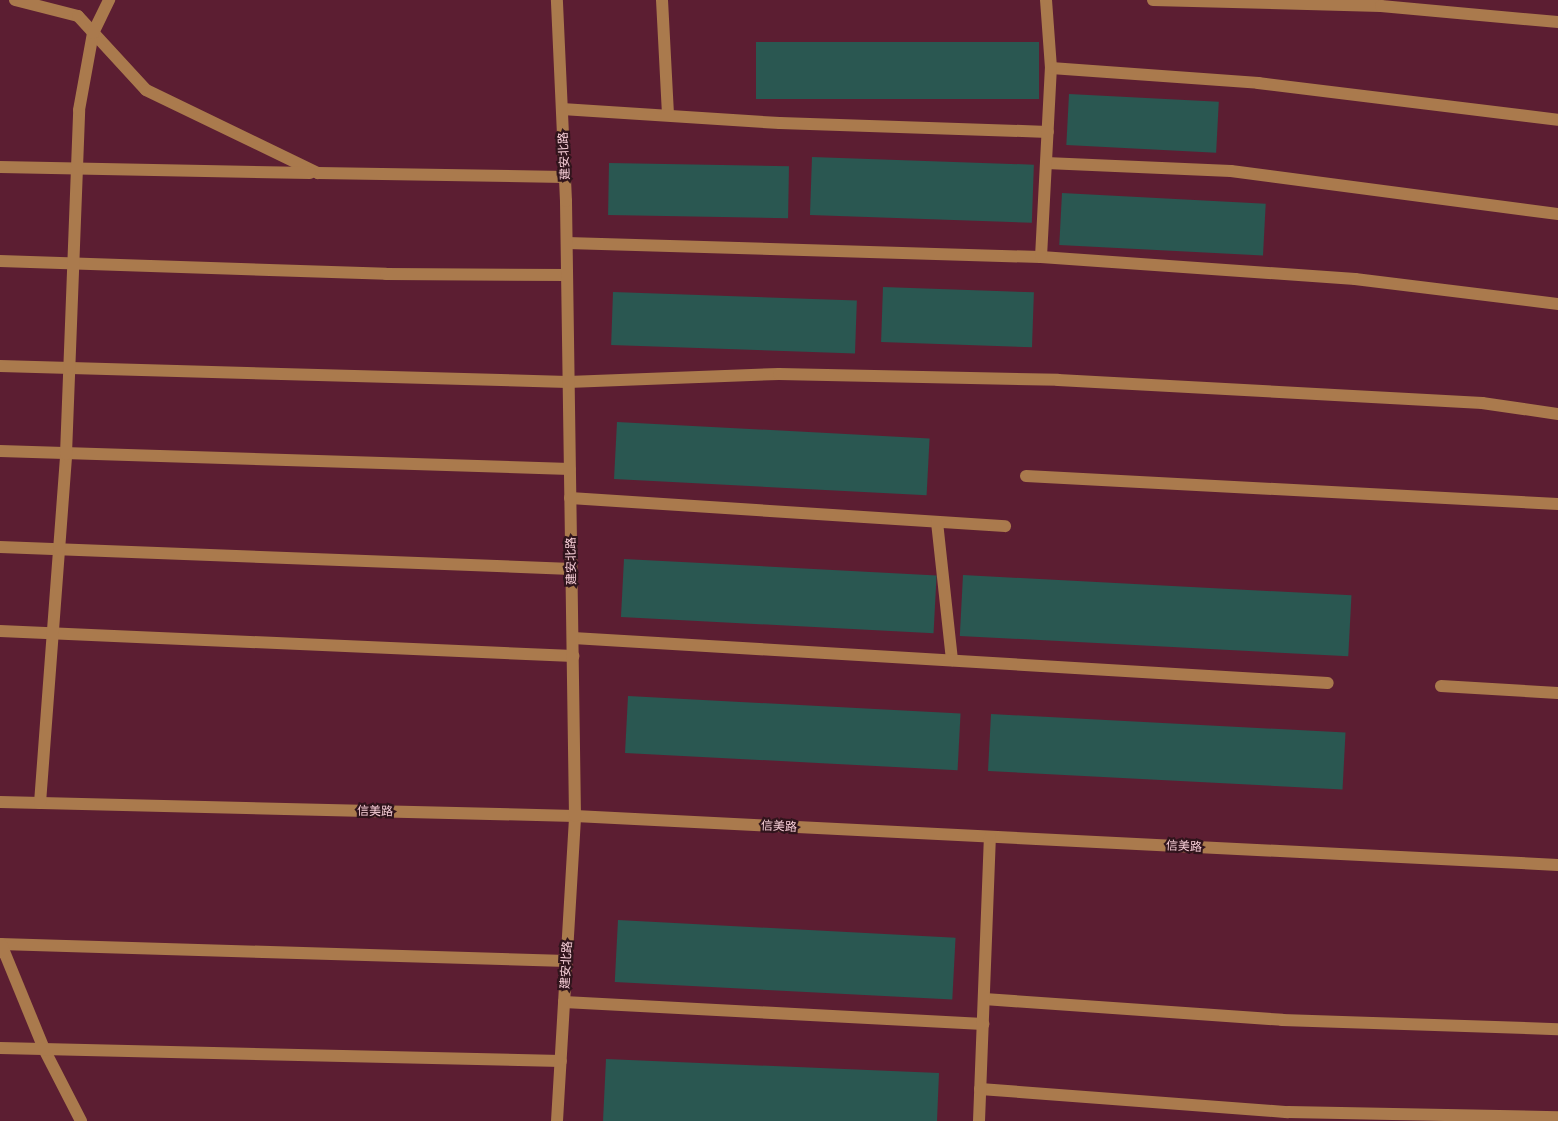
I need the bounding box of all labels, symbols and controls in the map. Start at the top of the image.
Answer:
street label: 建安北路 [556,132,572,180]
street label: 建安北路 [563,537,579,585]
street label: 信美路 [357,803,393,819]
street label: 信美路 [761,818,797,834]
street label: 信美路 [1166,838,1202,854]
street label: 建安北路 [558,941,574,989]

